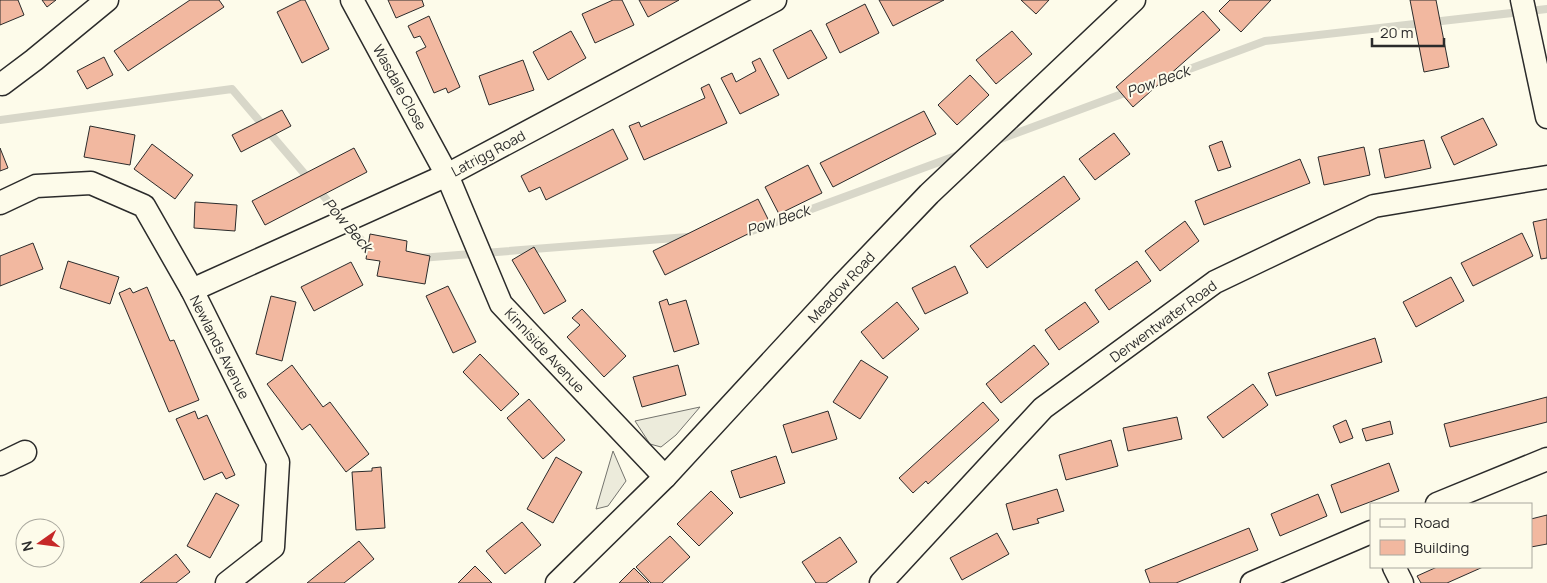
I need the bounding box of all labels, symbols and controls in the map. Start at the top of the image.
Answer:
scale bar [1372,15,1444,47]
text: 20 m [1380,22,1413,43]
street label: Wasdale Close [369,41,431,133]
water label: Pow Beck [1123,59,1195,102]
street label: Latrigg Road [448,126,528,180]
water label: Pow Beck [318,193,379,259]
water label: Pow Beck [743,199,815,241]
street label: Meadow Road [803,247,879,327]
street label: Derwentwater Road [1106,276,1220,366]
street label: Newlands Avenue [186,292,254,402]
street label: Kinniside Avenue [501,304,589,396]
legend [1370,503,1532,568]
text: Road [1414,512,1450,533]
north arrow [15,518,65,568]
text: Building [1414,537,1469,558]
text: N [16,539,37,553]

